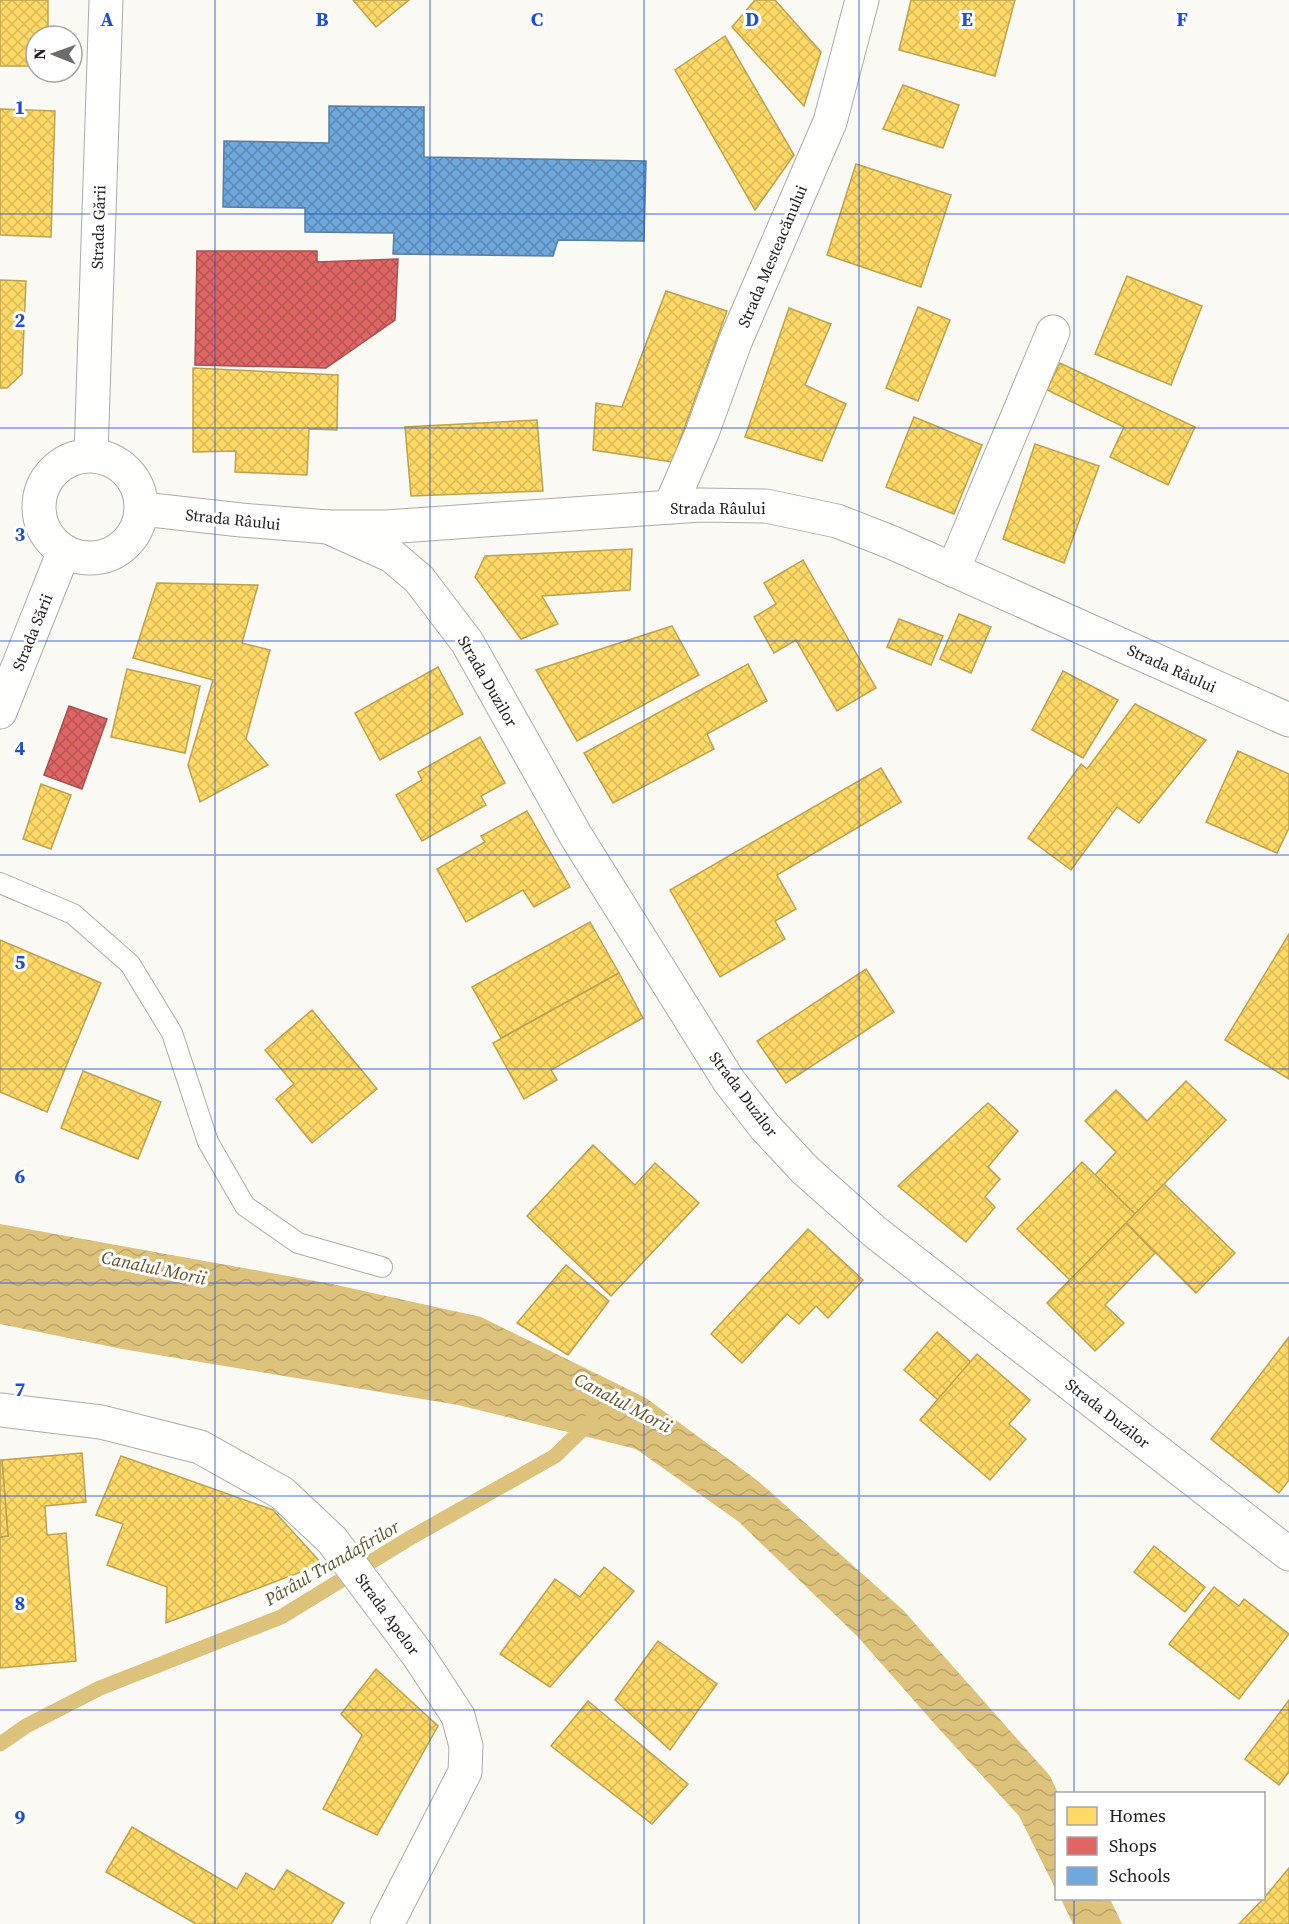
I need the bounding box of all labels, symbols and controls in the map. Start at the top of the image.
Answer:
text: A [100,5,114,33]
text: B [315,5,329,33]
text: C [531,5,543,33]
text: D [745,5,759,33]
text: E [961,5,973,33]
text: F [1176,5,1188,33]
north arrow [24,24,84,84]
text: N [28,47,50,60]
text: 1 [15,93,25,121]
street label: Strada Mesteacănului [732,181,812,331]
street label: Strada Gării [86,184,110,269]
text: 2 [15,306,26,334]
street label: Strada Râului [670,497,766,519]
street label: Strada Râului [184,503,282,535]
text: 3 [15,520,26,548]
street label: Strada Sării [7,590,58,674]
street label: Strada Duzilor [453,631,523,731]
street label: Strada Râului [1124,639,1220,698]
text: 4 [15,734,26,762]
text: 5 [15,948,26,976]
street label: Strada Duzilor [705,1047,784,1141]
text: 6 [15,1162,26,1190]
water label: Canalul Morii [99,1244,209,1291]
water label: Canalul Morii [570,1366,677,1439]
street label: Strada Duzilor [1061,1373,1155,1453]
text: 7 [15,1375,26,1403]
water label: Pârâul Trandafirilor [259,1513,405,1612]
street label: Strada Apelor [351,1568,425,1660]
text: 8 [15,1589,25,1617]
legend [1055,1792,1265,1900]
text: 9 [15,1803,26,1831]
text: Homes [1109,1803,1166,1828]
text: Shops [1109,1833,1157,1858]
text: Schools [1109,1863,1171,1888]

